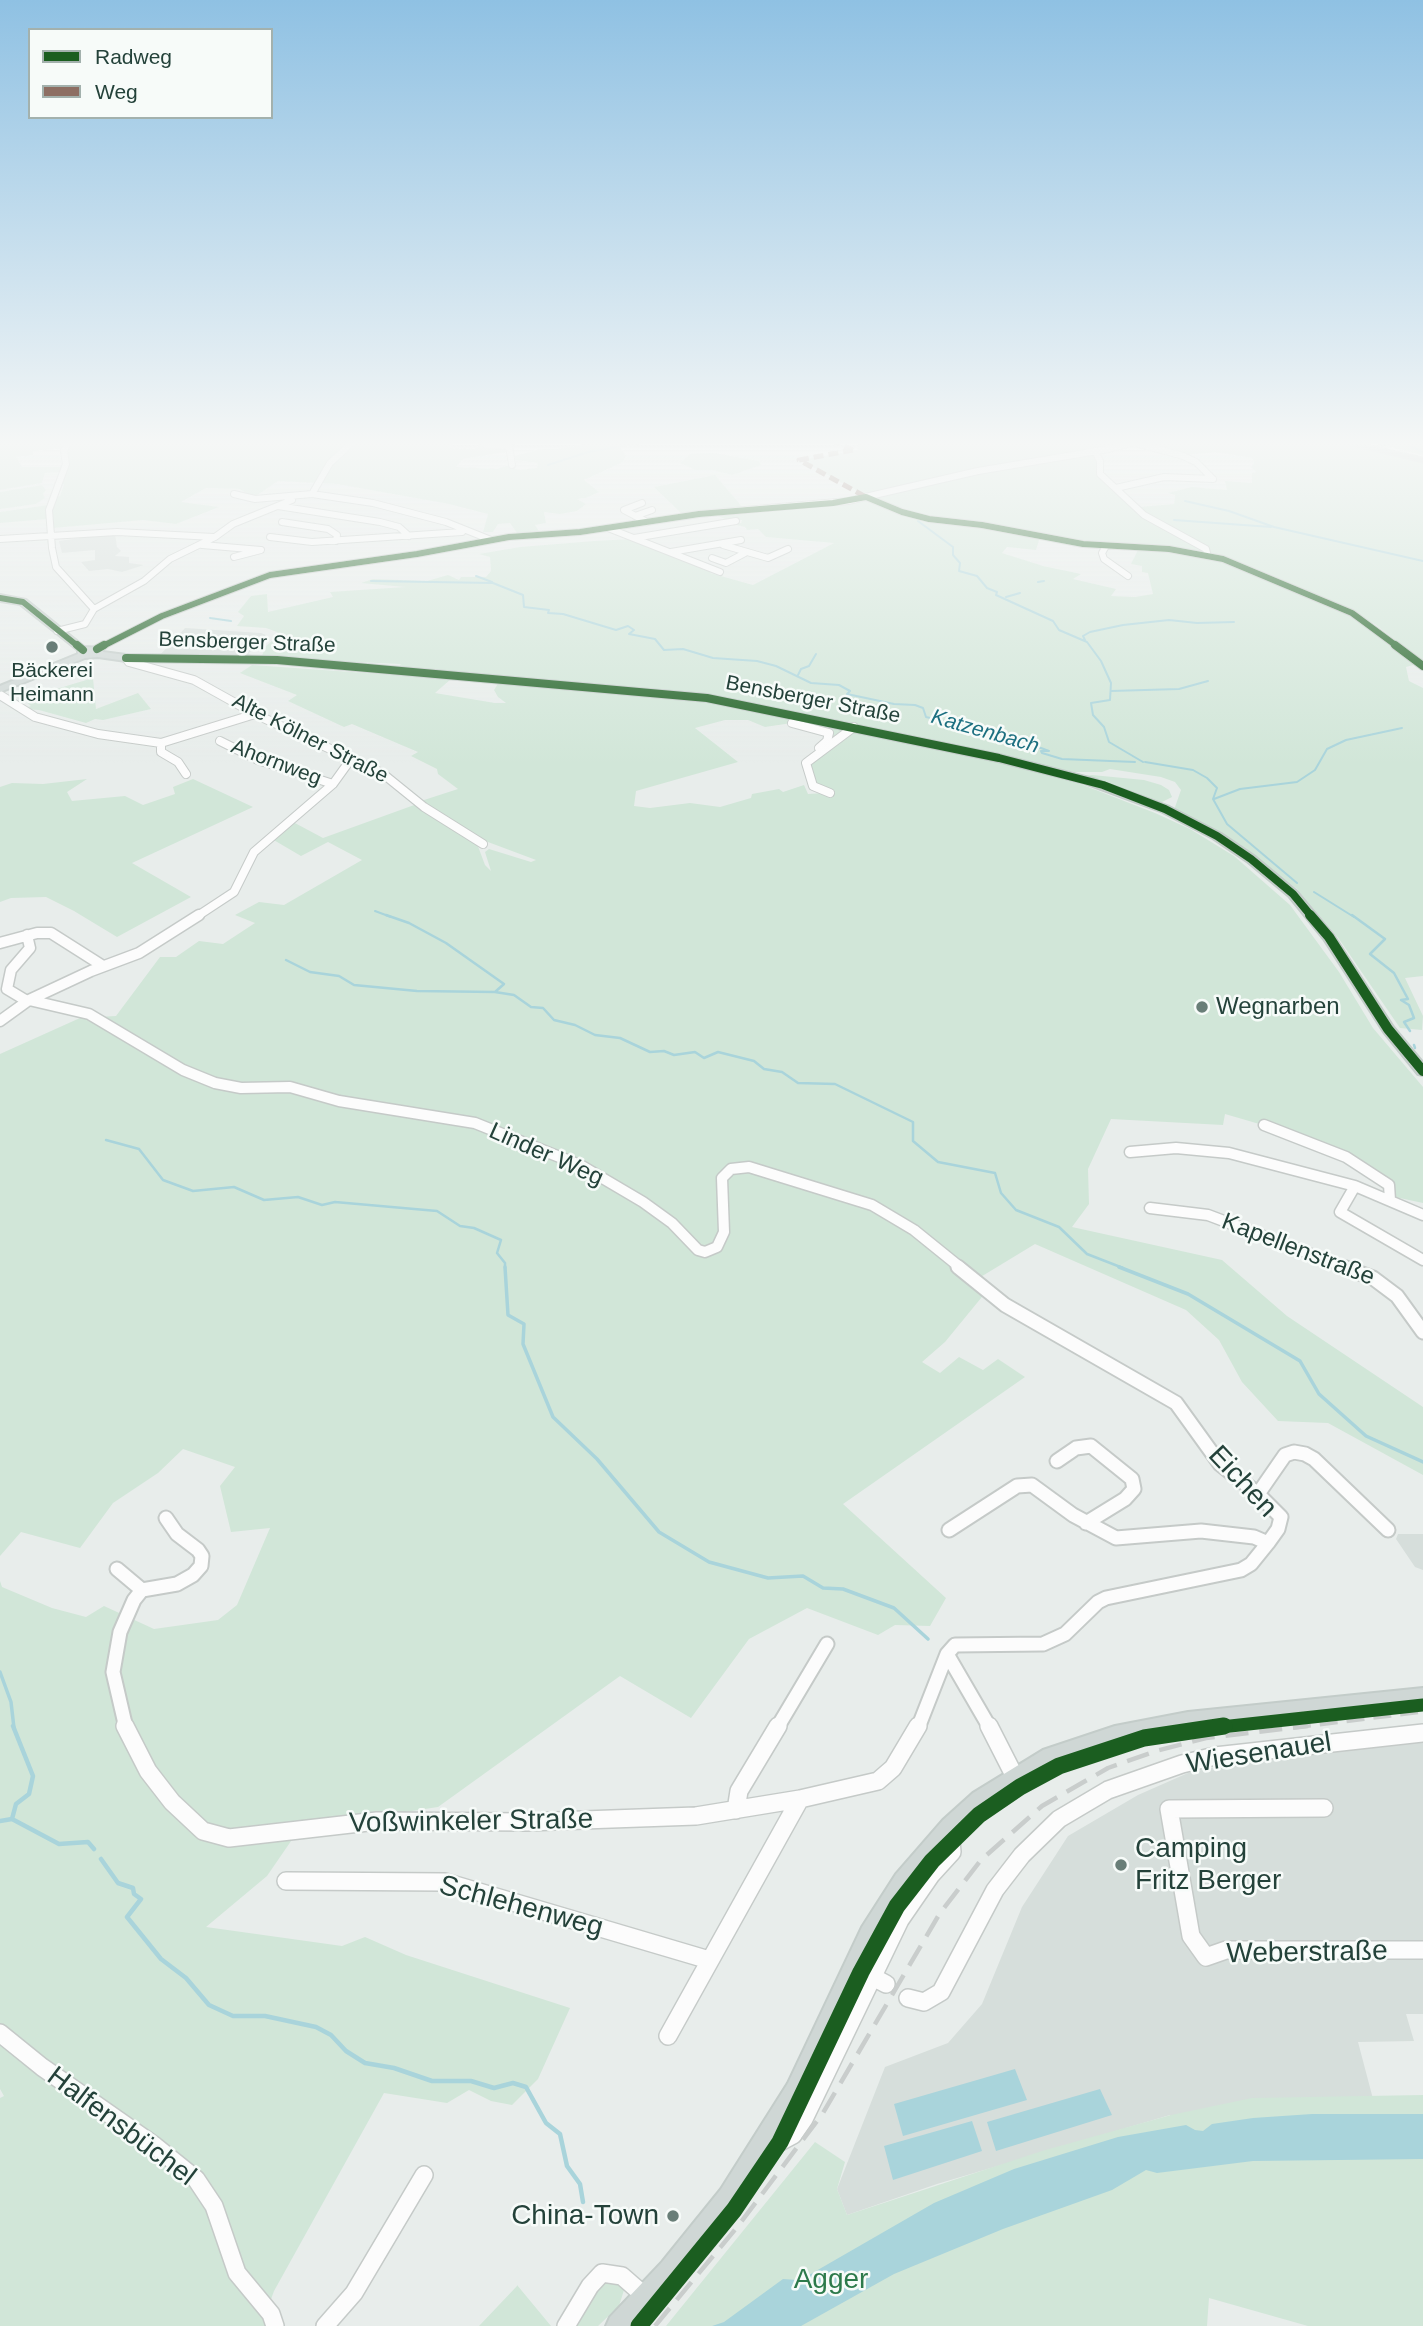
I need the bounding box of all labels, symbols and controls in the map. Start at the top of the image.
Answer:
legend [28,28,273,119]
text: Radweg [95,45,172,68]
text: Weg [95,80,138,103]
street label: Bensberger Straße [158,627,336,659]
marker: Bäckerei Heimann [44,639,60,655]
place label: Bäckerei Heimann [10,658,94,708]
street label: Bensberger Straße [724,671,902,729]
street label: Alte Kölner Straße [228,689,392,789]
water label: Katzenbach [928,705,1042,759]
street label: Ahornweg [227,734,325,792]
place label: Wegnarben [1216,993,1340,1021]
marker: Wegnarben [1194,999,1210,1015]
street label: Linder Weg [484,1117,608,1193]
street label: Kapellenstraße [1217,1208,1379,1292]
street label: Eichen [1201,1439,1283,1525]
street label: Wiesenauel [1184,1726,1334,1782]
street label: Voßwinkeler Straße [349,1803,593,1841]
place label: Camping Fritz Berger [1135,1832,1281,1898]
marker: Camping Fritz Berger [1113,1857,1129,1873]
street label: Schlehenweg [435,1869,607,1945]
street label: Weberstraße [1226,1935,1388,1971]
street label: Halfensbüchel [40,2060,202,2194]
place label: China-Town [511,2199,659,2233]
marker: China-Town [665,2208,681,2224]
park label: Agger [794,2263,868,2297]

